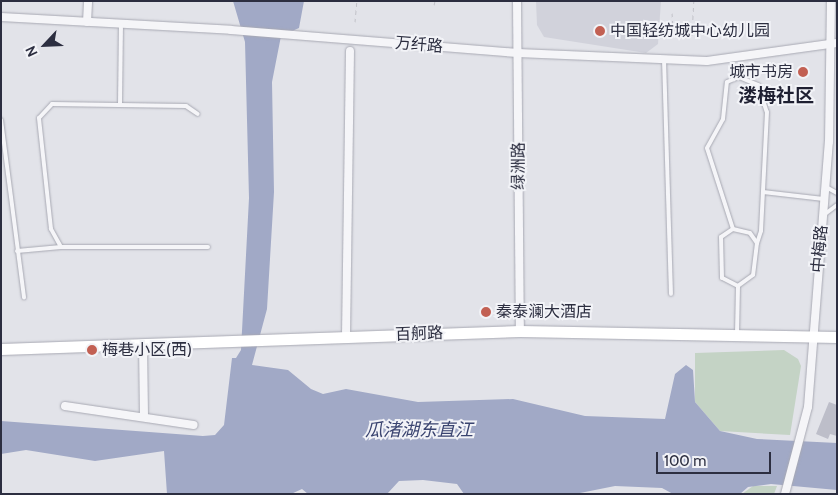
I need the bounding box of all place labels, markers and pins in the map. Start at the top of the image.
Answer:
place label: 中国轻纺城中心幼儿园 [610,21,770,41]
marker: 中国轻纺城中心幼儿园 [594,25,606,37]
place label: 城市书房 [729,62,793,82]
marker: 城市书房 [797,66,809,78]
place label: 秦泰澜大酒店 [496,302,592,322]
marker: 秦泰澜大酒店 [480,306,492,318]
place label: 梅巷小区(西) [102,340,192,360]
marker: 梅巷小区(西) [86,344,98,356]

